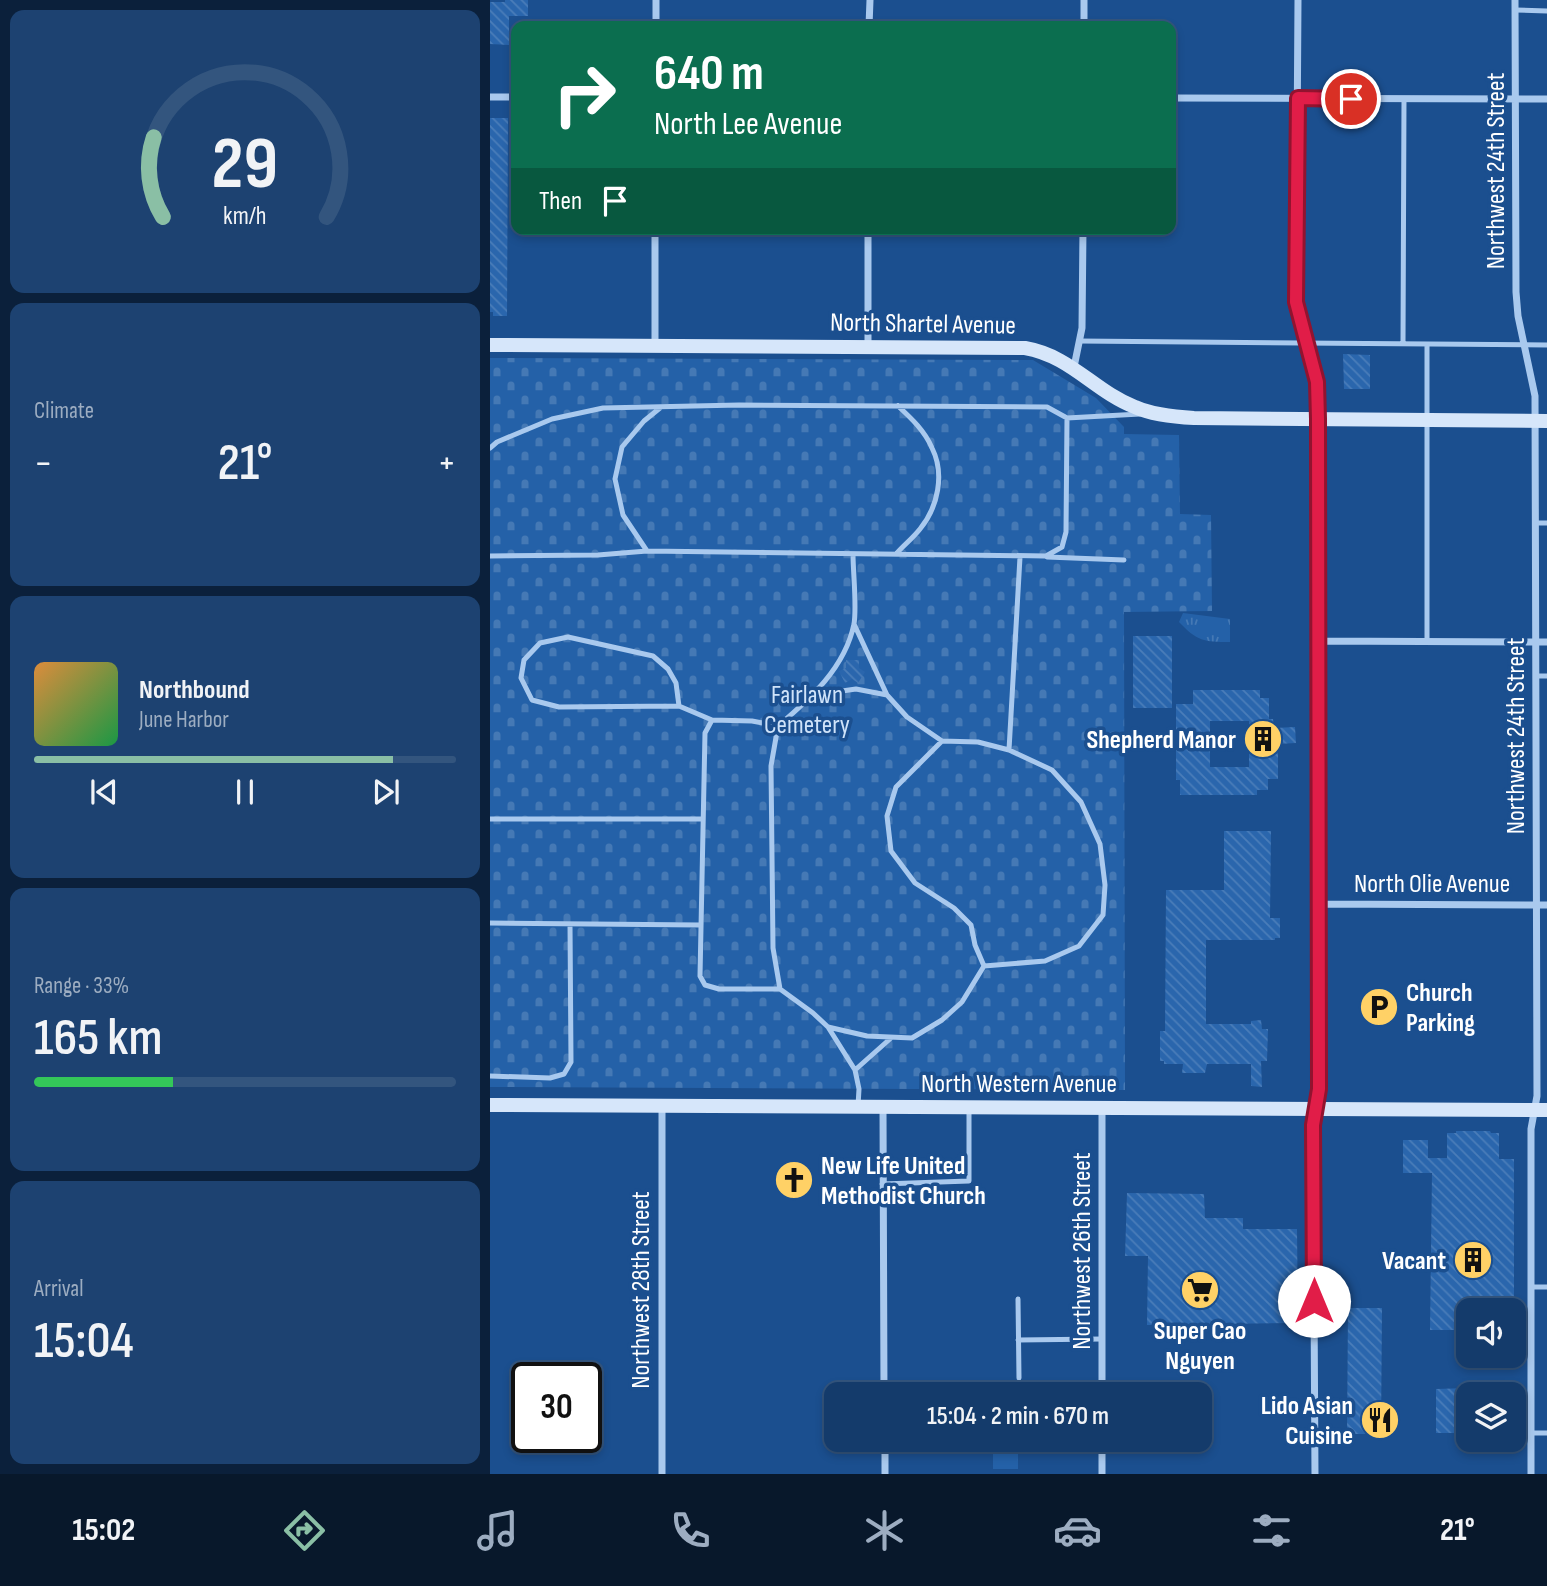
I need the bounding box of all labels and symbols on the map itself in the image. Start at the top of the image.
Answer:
pin [1321,69,1381,129]
street label: Northwest 24th Street [1481,73,1512,269]
street label: North Shartel Avenue [830,307,1016,342]
street label: Northwest 24th Street [1501,638,1532,834]
park label: Fairlawn Cemetery [764,680,850,741]
building icon: Shepherd Manor [1242,718,1284,760]
place label: Shepherd Manor [1087,725,1236,756]
street label: North Olie Avenue [1354,869,1510,900]
place label: Church Parking [1406,978,1475,1039]
parking icon: Church Parking [1358,986,1400,1028]
street label: North Western Avenue [921,1069,1117,1100]
place label: New Life United Methodist Church [821,1151,986,1212]
street label: Northwest 26th Street [1067,1152,1098,1350]
church icon: New Life United Methodist Church [773,1159,815,1201]
street label: Northwest 28th Street [626,1191,657,1389]
building icon: Vacant [1452,1239,1494,1281]
place label: Vacant [1382,1246,1446,1277]
position arrow [1277,1264,1351,1338]
supermarket icon: Super Cao Nguyen [1179,1269,1221,1311]
place label: Super Cao Nguyen [1154,1316,1246,1377]
speed limit sign: 30 [511,1362,602,1453]
place label: Lido Asian Cuisine [1261,1391,1353,1452]
restaurant icon: Lido Asian Cuisine [1359,1399,1401,1441]

